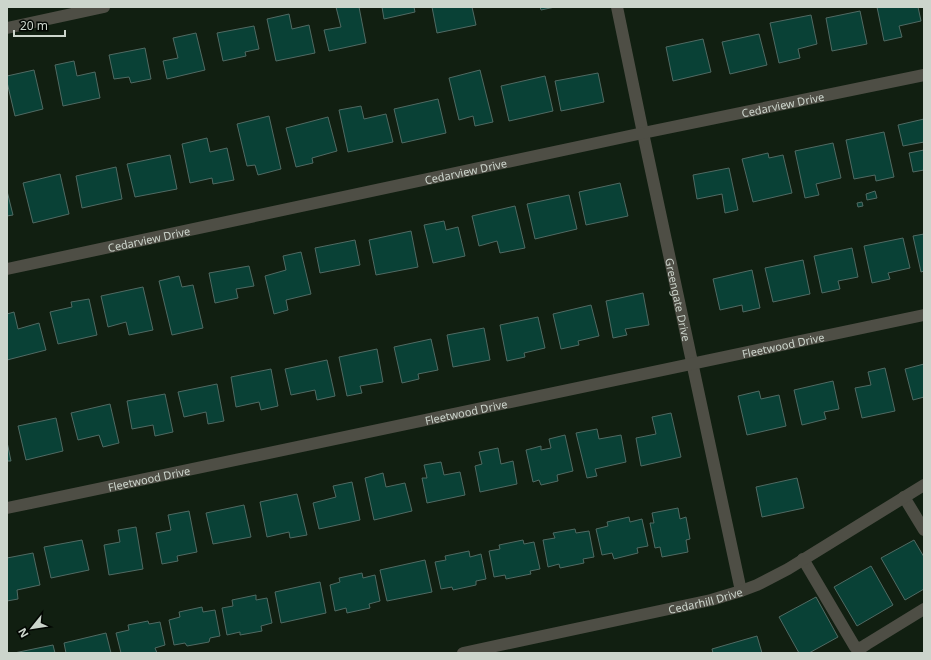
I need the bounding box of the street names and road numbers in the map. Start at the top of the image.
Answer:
street label: Cedarview Drive [740,88,825,120]
street label: Cedarview Drive [423,155,508,187]
street label: Cedarview Drive [106,223,191,255]
street label: Greengate Drive [662,257,695,343]
street label: Fleetwood Drive [740,329,826,361]
street label: Fleetwood Drive [423,395,509,427]
street label: Fleetwood Drive [106,462,191,494]
street label: Cedarhill Drive [667,583,744,616]

